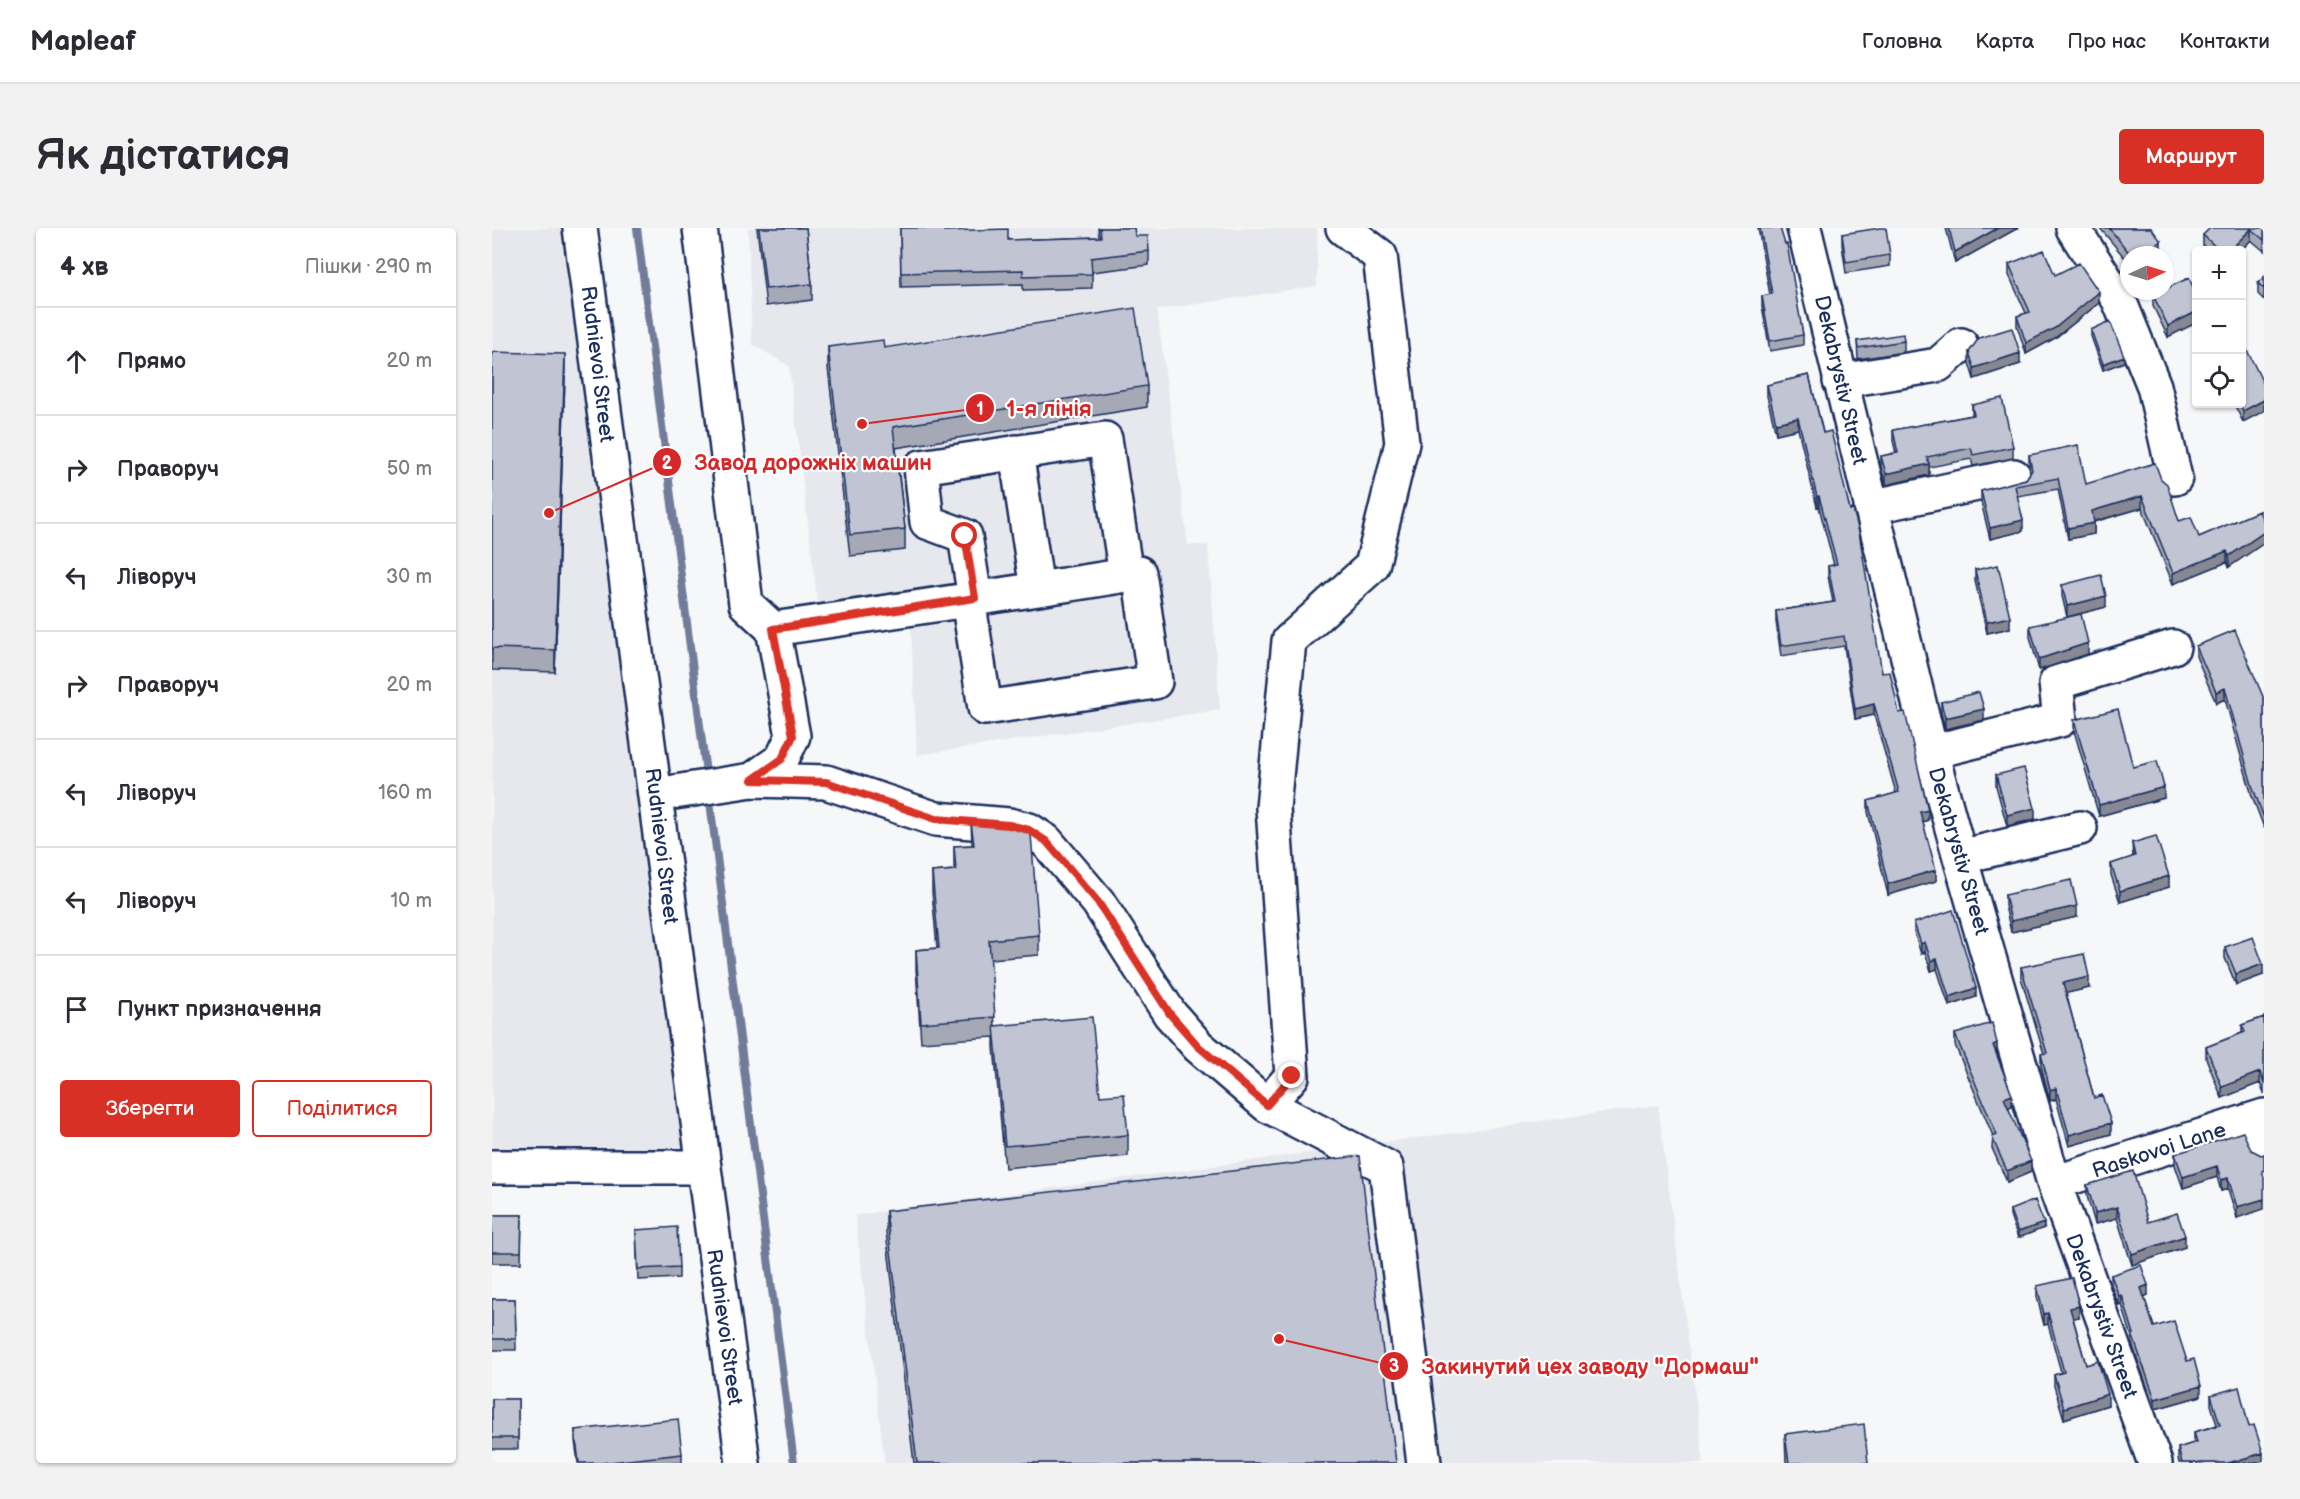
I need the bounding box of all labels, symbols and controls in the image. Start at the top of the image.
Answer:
text: Mapleaf [30,25,136,58]
text: Головна [1862,29,1942,54]
text: Карта [1975,29,2034,54]
text: Про нас [2067,29,2146,54]
text: Контакти [2179,29,2270,54]
button: Маршрут [2119,129,2264,184]
text: Як дістатися [36,131,290,182]
north arrow [2120,246,2174,300]
map controls [2192,246,2246,408]
button: + [2192,246,2246,300]
text: 4 хв [60,252,108,283]
text: Пішки · 290 m [305,255,432,279]
street label: Rudnievoi Street [576,284,620,444]
street label: Dekabrystiv Street [1809,293,1872,468]
button: − [2192,300,2246,354]
icon: ahead [60,345,93,378]
text: Прямо [117,348,186,375]
text: 20 m [387,349,432,373]
button: locate [2192,354,2246,408]
callout: 1-я лінія [965,388,1104,428]
text: 1-я лінія [1006,396,1092,423]
text: 1 [976,399,984,420]
callout: Завод дорожніх машин [652,442,944,482]
text: Завод дорожніх машин [694,450,932,477]
icon: right [60,453,93,486]
text: 2 [662,453,673,474]
text: Праворуч [117,456,219,483]
text: 50 m [387,457,432,481]
route start [951,522,977,548]
icon: left [60,561,93,594]
text: Ліворуч [117,564,197,591]
text: 30 m [386,565,432,589]
icon: right [60,669,93,702]
text: Праворуч [117,672,219,699]
text: 20 m [387,673,432,697]
street label: Dekabrystiv Street [1923,765,1995,938]
street label: Rudnievoi Street [640,766,684,926]
icon: left [60,777,93,810]
text: Ліворуч [117,780,197,807]
text: 160 m [378,781,432,805]
icon: left [60,885,93,918]
text: Ліворуч [117,888,197,915]
text: 10 m [391,889,432,913]
icon: arrive [60,993,93,1026]
text: Пункт призначення [117,996,322,1023]
route end [1278,1062,1304,1088]
button: Зберегти [60,1080,240,1137]
button: Поділитися [252,1080,432,1137]
street label: Raskovoi Lane [2089,1117,2229,1184]
street label: Dekabrystiv Street [2060,1231,2143,1402]
street label: Rudnievoi Street [701,1247,748,1407]
callout: Закинутий цех заводу "Дормаш" [1379,1346,1771,1386]
text: Закинутий цех заводу "Дормаш" [1421,1354,1759,1381]
text: 3 [1389,1356,1399,1377]

